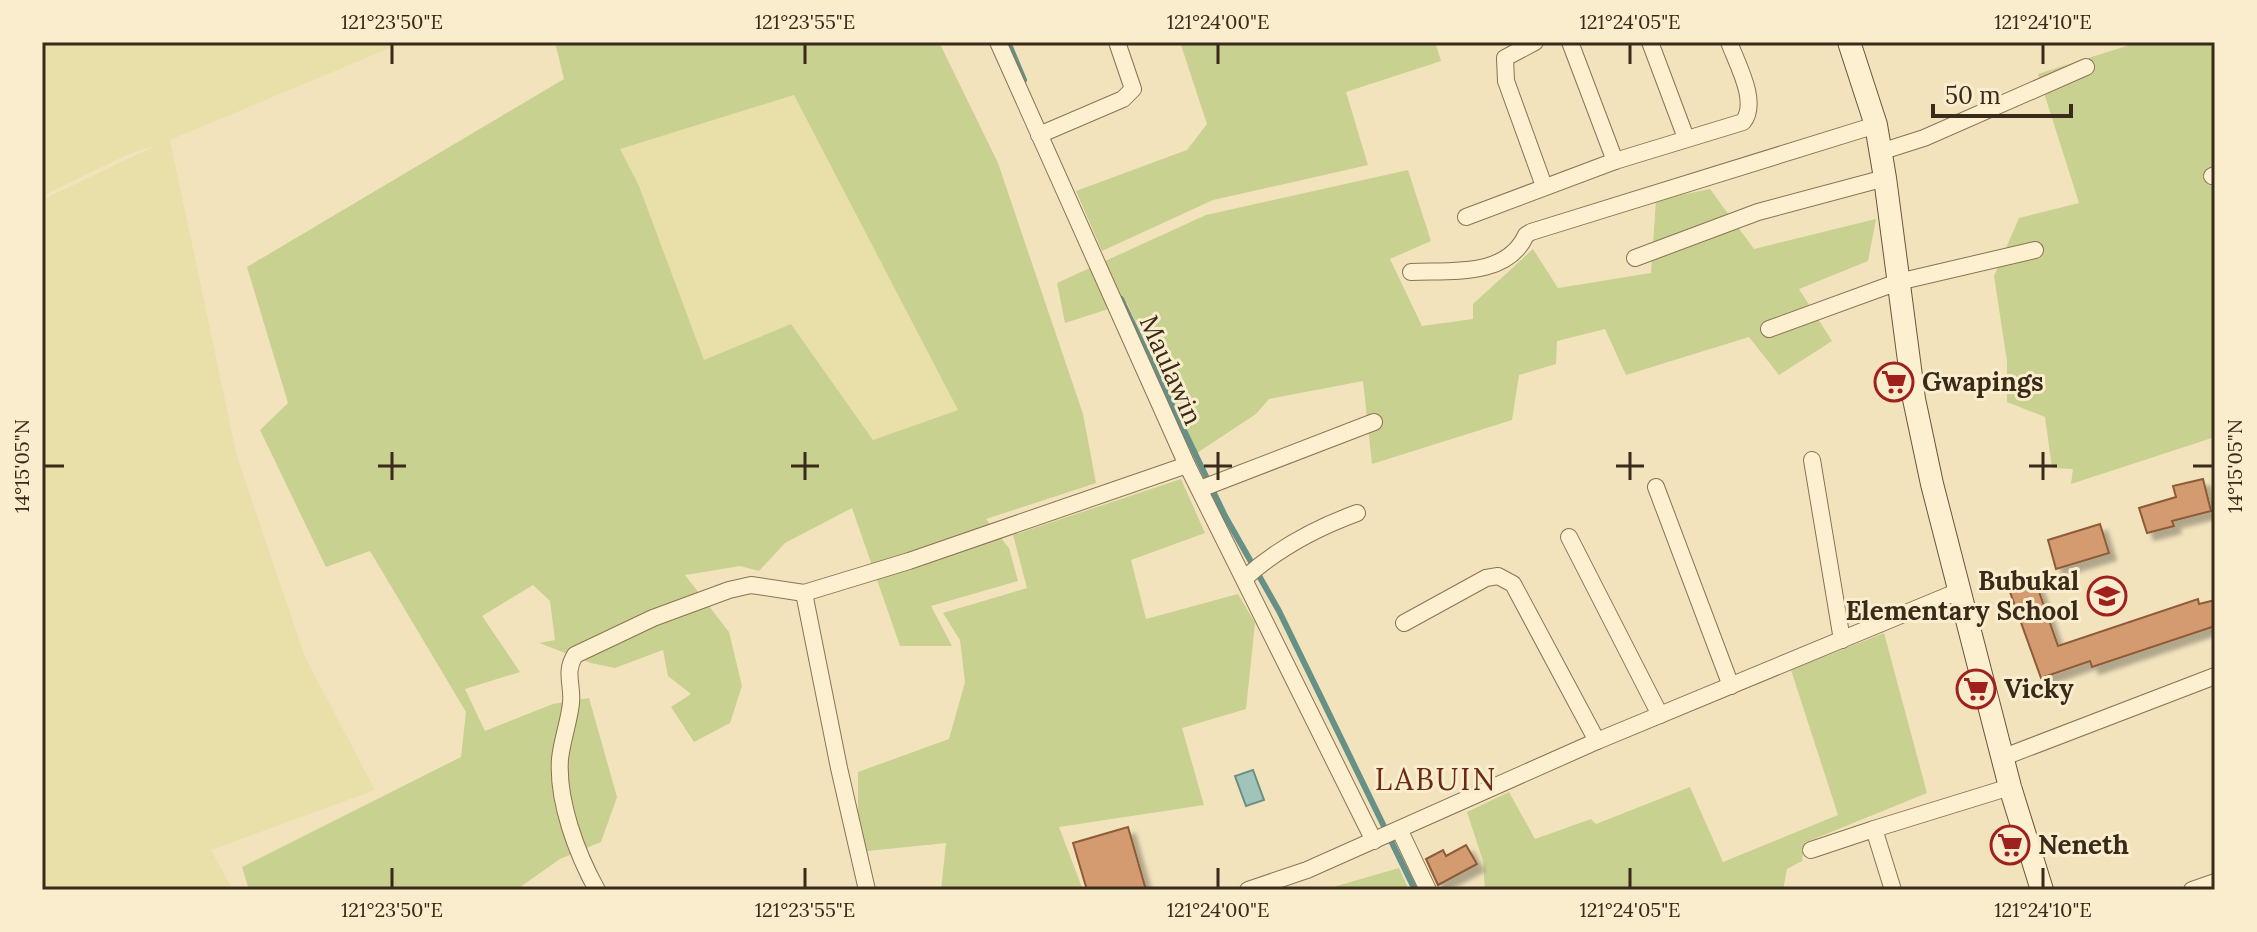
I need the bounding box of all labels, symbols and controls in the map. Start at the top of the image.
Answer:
text: 121°23'50"E [341,9,443,34]
text: 121°23'55"E [755,9,855,34]
text: 121°24'00"E [1167,9,1269,34]
text: 121°24'05"E [1579,9,1681,34]
text: 121°24'10"E [1994,9,2092,34]
scale bar [1933,68,2071,118]
text: 50 m [1945,80,2001,111]
street label: Maulawin [1133,310,1210,430]
supermarket icon: Gwapings [1873,361,1915,403]
place label: Gwapings [1922,365,2044,398]
text: 14°15'05"N [9,419,34,513]
text: 14°15'05"N [2222,419,2247,513]
place label: Bubukal Elementary School [1845,564,2079,627]
school or university icon: Bubukal Elementary School [2086,575,2128,617]
supermarket icon: Vicky [1955,668,1997,710]
place label: Vicky [2004,672,2074,705]
district label: LABUIN [1375,760,1497,798]
supermarket icon: Neneth [1989,824,2031,866]
place label: Neneth [2038,828,2129,861]
text: 121°23'50"E [341,897,443,922]
text: 121°23'55"E [755,897,855,922]
text: 121°24'00"E [1167,897,1269,922]
text: 121°24'05"E [1579,897,1681,922]
text: 121°24'10"E [1994,897,2092,922]

